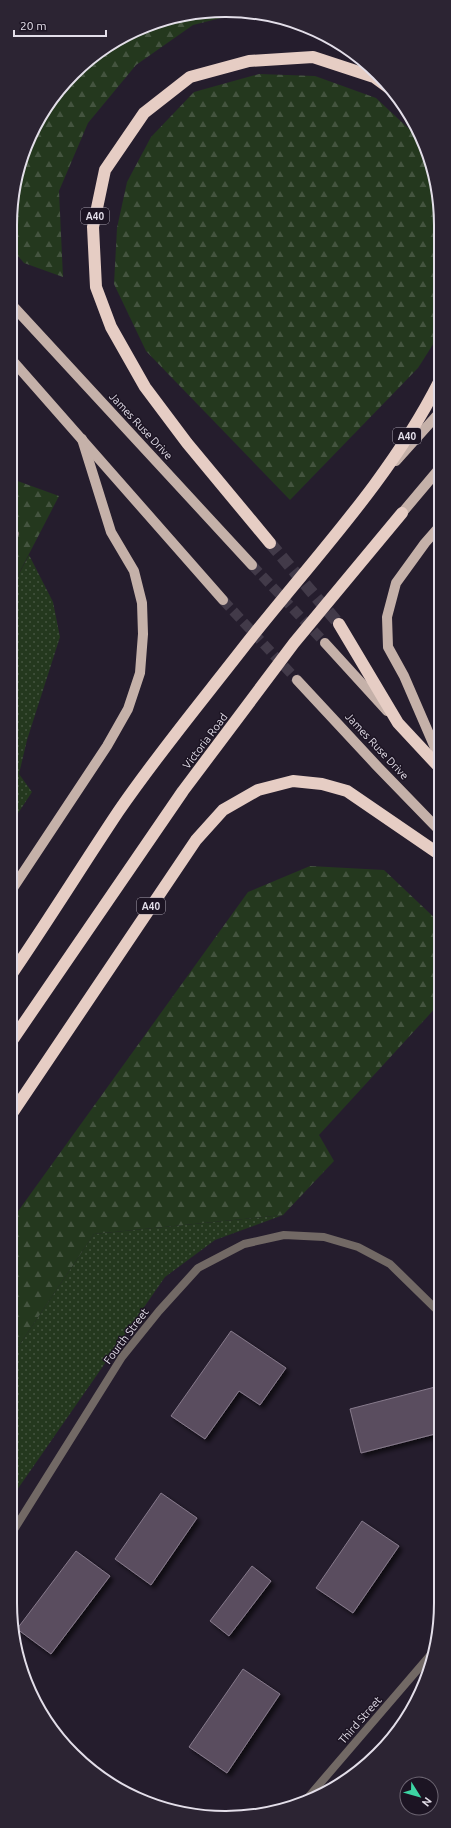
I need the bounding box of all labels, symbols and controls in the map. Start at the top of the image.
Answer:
scale bar [14,12,106,38]
text: 20 m [20,19,47,32]
road number: A40 [81,208,109,224]
street label: James Ruse Drive [107,390,175,462]
road number: A40 [393,428,421,444]
street label: James Ruse Drive [343,710,411,782]
street label: Victoria Road [180,711,230,771]
road number: A40 [137,898,165,914]
street label: Fourth Street [101,1305,151,1366]
street label: Third Street [336,1693,384,1746]
north arrow [399,1776,439,1816]
text: N [420,1795,434,1809]

